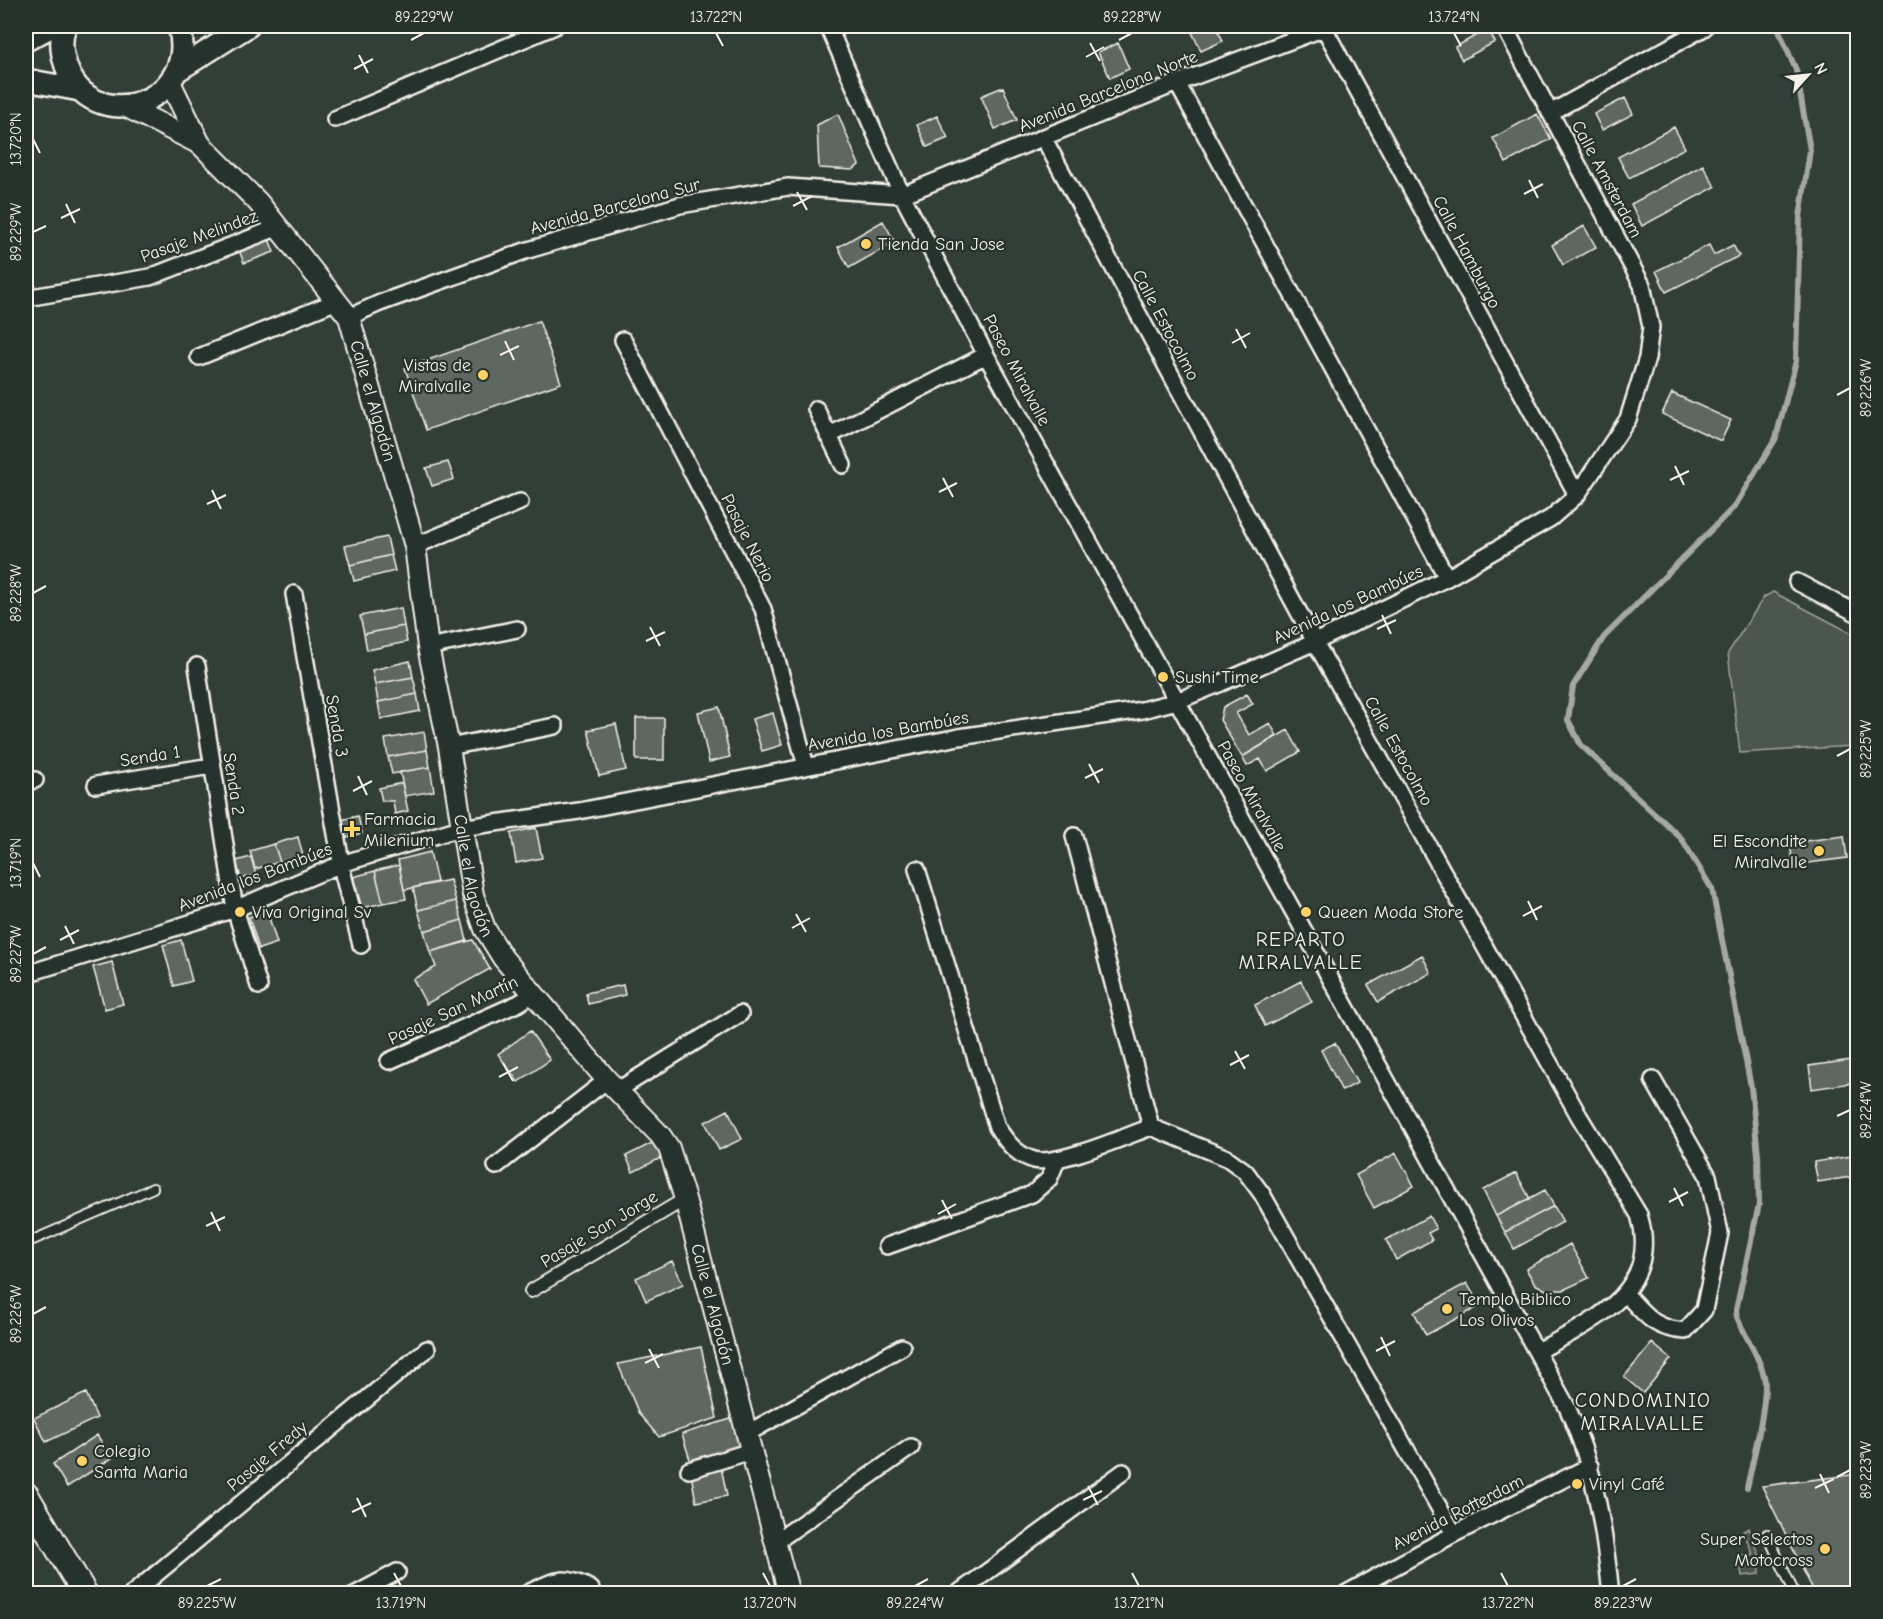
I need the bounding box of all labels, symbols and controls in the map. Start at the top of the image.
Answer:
text: 89.229°W [395,8,453,26]
text: 13.722°N [690,8,742,26]
text: 89.228°W [1103,8,1161,26]
text: 13.724°N [1428,8,1480,26]
north arrow [1778,45,1838,105]
street label: Avenida Barcelona Norte [1016,46,1201,137]
text: N [1810,60,1831,77]
text: 13.720°N [7,112,25,166]
street label: Calle Amsterdam [1567,117,1646,242]
street label: Avenida Barcelona Sur [528,173,703,239]
street label: Calle Hamburgo [1428,192,1505,312]
text: 89.229°W [7,203,25,261]
street label: Pasaje Melindez [138,205,261,267]
place label: Tienda San Jose [878,234,1005,255]
marker: Tienda San Jose [859,237,873,251]
street label: Calle Estocolmo [1128,266,1204,384]
street label: Paseo Miralvalle [978,311,1055,430]
street label: Calle el Algodón [345,338,400,464]
place label: Vistas de Miralvalle [398,355,471,397]
text: 89.226°W [1857,359,1875,417]
marker: Vistas de Miralvalle [476,368,490,382]
street label: Pasaje Nerio [716,491,779,586]
street label: Avenida los Bambúes [1270,560,1427,648]
text: 89.228°W [7,564,25,622]
place label: Sushi Time [1175,667,1259,688]
marker: Sushi Time [1156,670,1170,684]
street label: Senda 3 [321,693,352,759]
street label: Calle Estocolmo [1360,693,1437,810]
street label: Avenida los Bambúes [806,707,970,756]
text: 89.225°W [1857,720,1875,778]
street label: Paseo Miralvalle [1213,737,1291,855]
street label: Senda 1 [118,741,182,772]
street label: Senda 2 [218,751,249,817]
place label: Farmacia Milenium [364,809,436,851]
street label: Calle el Algodón [449,813,497,941]
marker: Farmacia Milenium [345,822,359,836]
place label: El Escondite Miralvalle [1712,831,1807,873]
text: 13.719°N [7,838,25,888]
street label: Avenida los Bambúes [175,838,335,916]
marker: El Escondite Miralvalle [1812,844,1826,858]
place label: Viva Original Sv [252,902,372,923]
place label: Queen Moda Store [1318,902,1463,923]
marker: Viva Original Sv [233,905,247,919]
marker: Queen Moda Store [1299,905,1313,919]
text: 89.227°W [7,925,25,983]
district label: REPARTO MIRALVALLE [1239,928,1363,974]
street label: Pasaje San Martín [385,971,521,1050]
text: 89.224°W [1857,1081,1875,1139]
street label: Pasaje San Jorge [537,1186,662,1273]
street label: Calle el Algodón [686,1241,738,1367]
text: 89.226°W [7,1285,25,1343]
place label: Templo Biblico Los Olivos [1459,1289,1571,1331]
marker: Templo Biblico Los Olivos [1440,1302,1454,1316]
district label: CONDOMINIO MIRALVALLE [1575,1389,1711,1435]
street label: Pasaje Fredy [223,1416,312,1496]
place label: Colegio Santa Maria [94,1441,188,1483]
text: 89.223°W [1857,1441,1875,1499]
marker: Colegio Santa Maria [75,1454,89,1468]
street label: Avenida Rotterdam [1389,1470,1527,1555]
place label: Vinyl Café [1589,1474,1665,1495]
marker: Vinyl Café [1570,1477,1584,1491]
place label: Super Selectos Motocross [1700,1529,1813,1571]
marker: Super Selectos Motocross [1818,1542,1832,1556]
text: 89.225°W [178,1594,236,1612]
text: 13.719°N [376,1594,426,1612]
text: 13.720°N [743,1594,797,1612]
text: 89.224°W [886,1594,944,1612]
text: 13.721°N [1114,1594,1164,1612]
text: 13.722°N [1482,1594,1534,1612]
text: 89.223°W [1594,1594,1652,1612]

